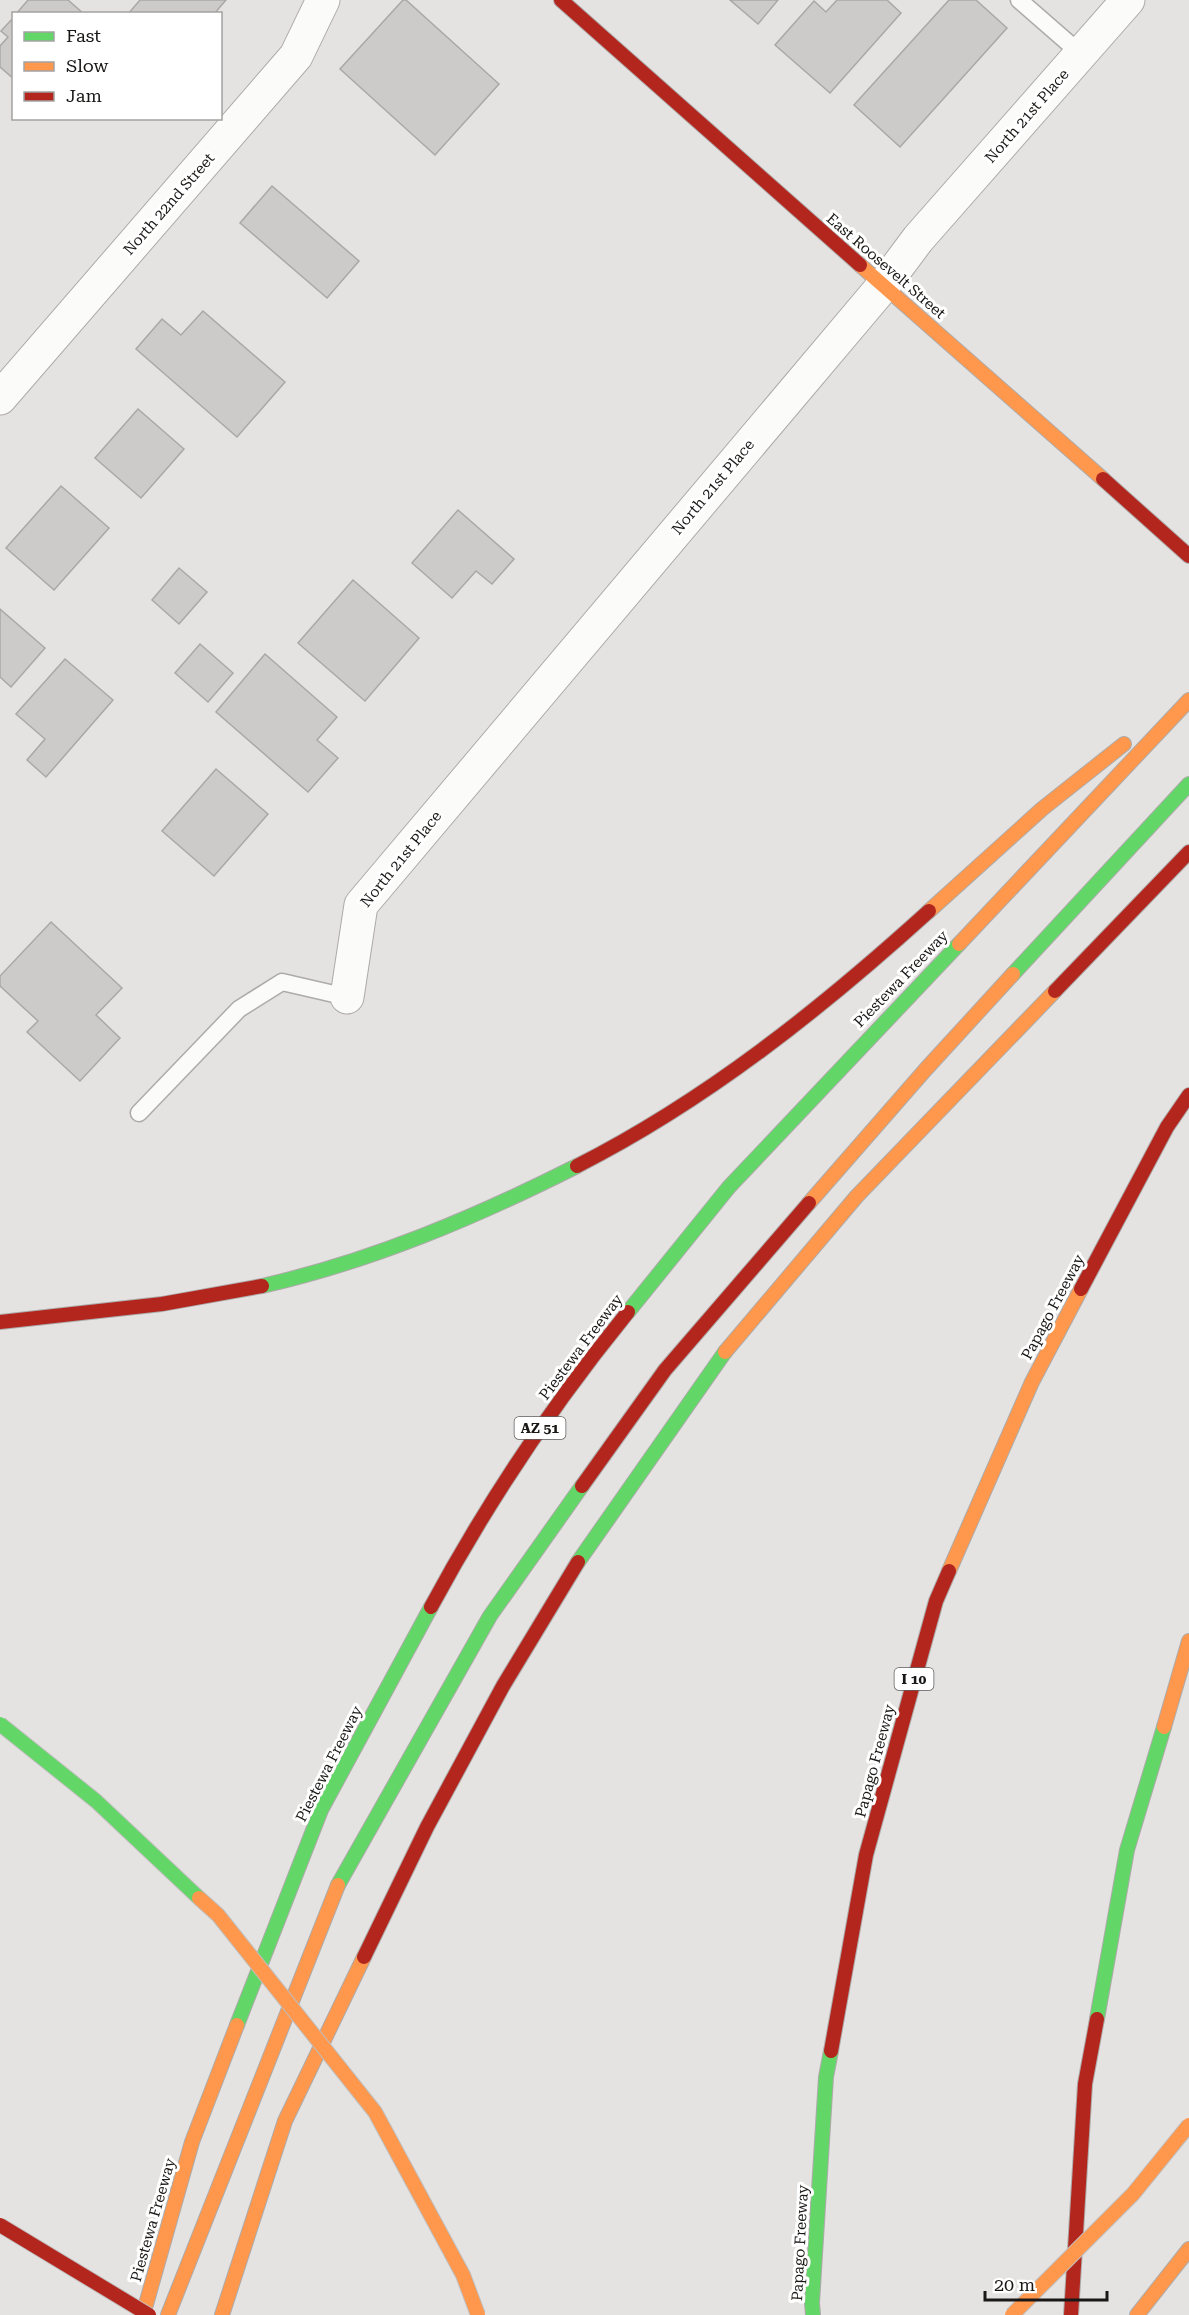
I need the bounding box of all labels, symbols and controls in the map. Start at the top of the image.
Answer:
legend [12,12,222,120]
text: Fast [66,25,101,46]
text: Slow [66,55,108,76]
street label: North 21st Place [981,65,1073,167]
text: Jam [66,85,102,106]
street label: North 22nd Street [120,149,219,259]
street label: East Roosevelt Street [823,209,949,323]
street label: North 21st Place [668,436,758,538]
street label: North 21st Place [357,807,445,911]
street label: Piestewa Freeway [850,927,952,1031]
street label: Papago Freeway [1018,1251,1088,1363]
street label: Piestewa Freeway [535,1291,627,1403]
road number: AZ 51 [514,1417,566,1439]
road number: I 10 [894,1668,934,1690]
street label: Papago Freeway [851,1702,899,1820]
street label: Piestewa Freeway [292,1703,366,1825]
street label: Piestewa Freeway [127,2156,179,2284]
street label: Papago Freeway [788,2184,812,2302]
scale bar [985,2264,1106,2302]
text: 20 m [994,2274,1035,2295]

